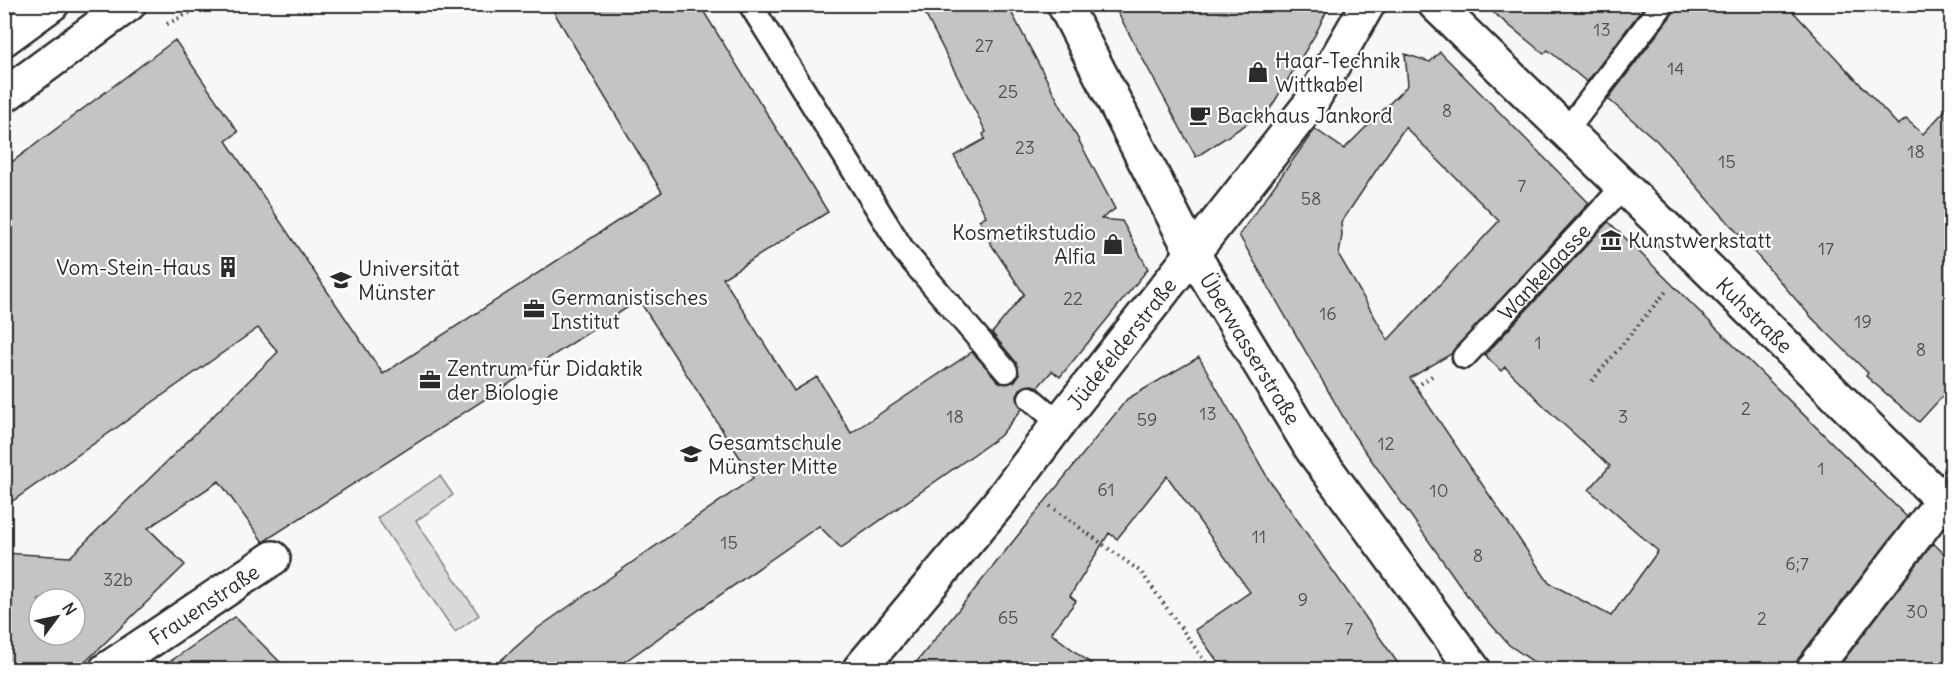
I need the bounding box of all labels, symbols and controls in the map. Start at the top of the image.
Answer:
house number: 13 [1593,18,1611,41]
house number: 27 [975,34,994,57]
place label: Haar-Technik Wittkabel [1275,47,1400,98]
house number: 14 [1667,57,1685,80]
shop icon: Haar-Technik Wittkabel [1246,60,1270,84]
house number: 25 [998,80,1018,103]
house number: 8 [1442,99,1452,122]
place label: Backhaus Jankord [1217,102,1393,129]
cafe icon: Backhaus Jankord [1188,103,1212,127]
house number: 23 [1015,136,1035,159]
house number: 18 [1907,140,1925,163]
house number: 15 [1718,150,1736,173]
house number: 7 [1518,174,1527,197]
house number: 58 [1301,187,1321,210]
street label: Wankelgasse [1492,217,1596,326]
place label: Kosmetikstudio Alfia [952,219,1096,270]
place label: Kunstwerkstatt [1628,227,1772,254]
museum icon: Kunstwerkstatt [1599,228,1623,252]
shop icon: Kosmetikstudio Alfia [1101,232,1125,256]
house number: 17 [1818,237,1834,260]
place label: Vom-Stein-Haus [56,254,211,281]
building icon: Vom-Stein-Haus [216,255,240,279]
place label: Universität Münster [358,255,460,306]
school or university icon: Universität Münster [329,268,353,292]
street label: Überwasserstraße [1194,268,1307,429]
street label: Kuhstraße [1711,271,1799,359]
street label: Jüdefelderstraße [1061,272,1182,415]
place label: Germanistisches Institut [551,284,708,335]
house number: 22 [1063,287,1083,310]
office icon: Germanistisches Institut [522,297,546,321]
house number: 16 [1319,302,1337,325]
house number: 19 [1854,310,1872,333]
house number: 1 [1534,331,1542,354]
house number: 8 [1916,338,1926,361]
place label: Zentrum für Didaktik der Biologie [447,355,643,406]
office icon: Zentrum für Didaktik der Biologie [418,368,442,392]
house number: 2 [1741,397,1751,420]
house number: 13 [1199,402,1217,425]
house number: 18 [946,405,964,428]
house number: 3 [1618,405,1628,428]
house number: 59 [1137,408,1157,431]
place label: Gesamtschule Münster Mitte [708,429,842,480]
house number: 12 [1377,432,1395,455]
school or university icon: Gesamtschule Münster Mitte [679,442,703,466]
house number: 1 [1817,457,1825,480]
house number: 61 [1097,478,1115,501]
house number: 10 [1430,479,1449,502]
house number: 11 [1252,525,1266,548]
house number: 15 [720,531,738,554]
house number: 8 [1473,544,1483,567]
house number: 6;7 [1785,552,1809,575]
street label: Frauenstraße [144,558,264,651]
house number: 32b [103,568,133,591]
north arrow [27,587,87,647]
house number: 9 [1298,588,1308,611]
text: N [58,599,81,619]
house number: 30 [1906,600,1928,623]
house number: 65 [998,606,1018,629]
house number: 2 [1757,607,1767,630]
house number: 7 [1345,617,1354,640]

